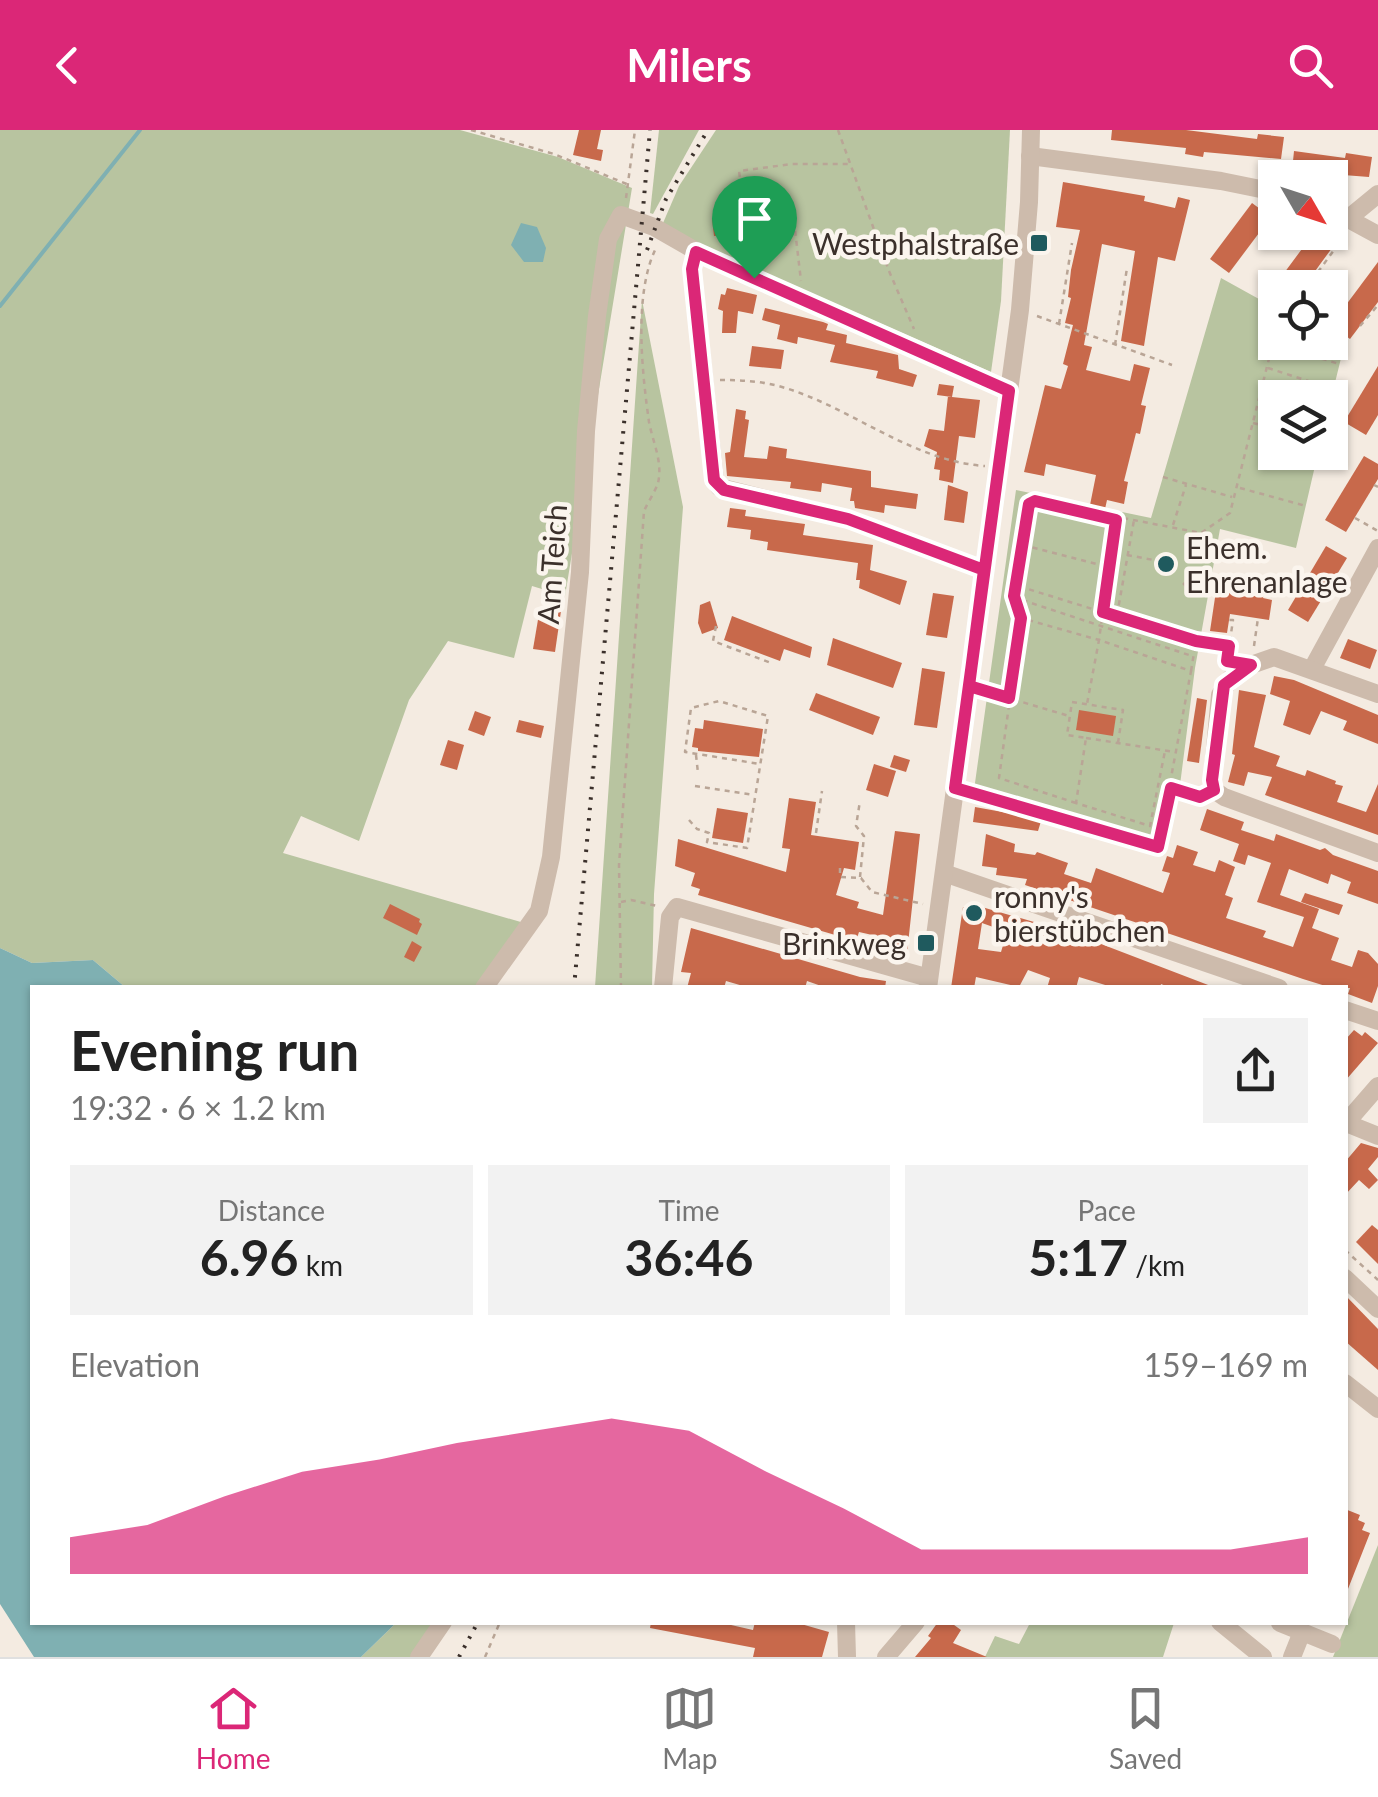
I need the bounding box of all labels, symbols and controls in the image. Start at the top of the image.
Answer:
icon: back [40,38,95,93]
text: Milers [626,38,752,92]
icon: search [1283,38,1338,93]
north arrow [1258,160,1348,250]
map controls [1258,160,1348,470]
pin [712,176,797,279]
icon: arrive [727,191,782,246]
place label: Westphalstraße [812,225,1019,261]
marker: Westphalstraße [1028,232,1050,254]
button: locate [1258,270,1348,360]
button: layers [1258,380,1348,470]
street label: Am Teich [529,503,573,625]
place label: Ehem. Ehrenanlage [1186,529,1348,599]
marker: Ehem. Ehrenanlage [1155,553,1177,575]
place label: ronny's bierstübchen [994,878,1166,948]
marker: ronny's bierstübchen [963,902,985,924]
place label: Brinkweg [782,925,906,961]
marker: Brinkweg [915,932,937,954]
text: Evening run [70,1017,359,1083]
button: share [1203,1018,1308,1123]
text: 19:32 · 6 × 1.2 km [70,1088,326,1127]
text: Distance [218,1193,325,1227]
text: Time [659,1193,719,1227]
text: Pace [1078,1193,1136,1227]
text: 6.96 [200,1227,299,1287]
text: 36:46 [625,1227,753,1287]
text: 5:17 [1028,1227,1128,1287]
text: km [299,1248,343,1282]
text: /km [1128,1248,1185,1282]
text: Elevation [70,1345,200,1384]
text: 159–169 m [1144,1345,1308,1384]
tab: Home [196,1681,270,1775]
tab: Map [662,1681,717,1775]
tab: Saved [1109,1681,1182,1775]

